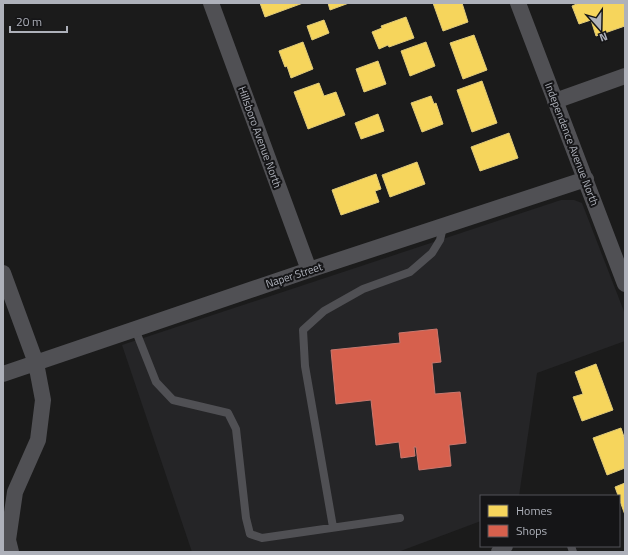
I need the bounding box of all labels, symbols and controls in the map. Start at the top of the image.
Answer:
scale bar [10,8,67,34]
north arrow [580,8,620,48]
text: 20 m [16,12,42,31]
text: N [597,29,610,46]
street label: Independence Avenue North [541,80,603,208]
street label: Hillsboro Avenue North [234,84,286,190]
street label: Naper Street [264,258,325,292]
legend [480,495,620,547]
text: Homes [516,501,552,520]
text: Shops [516,521,548,540]

